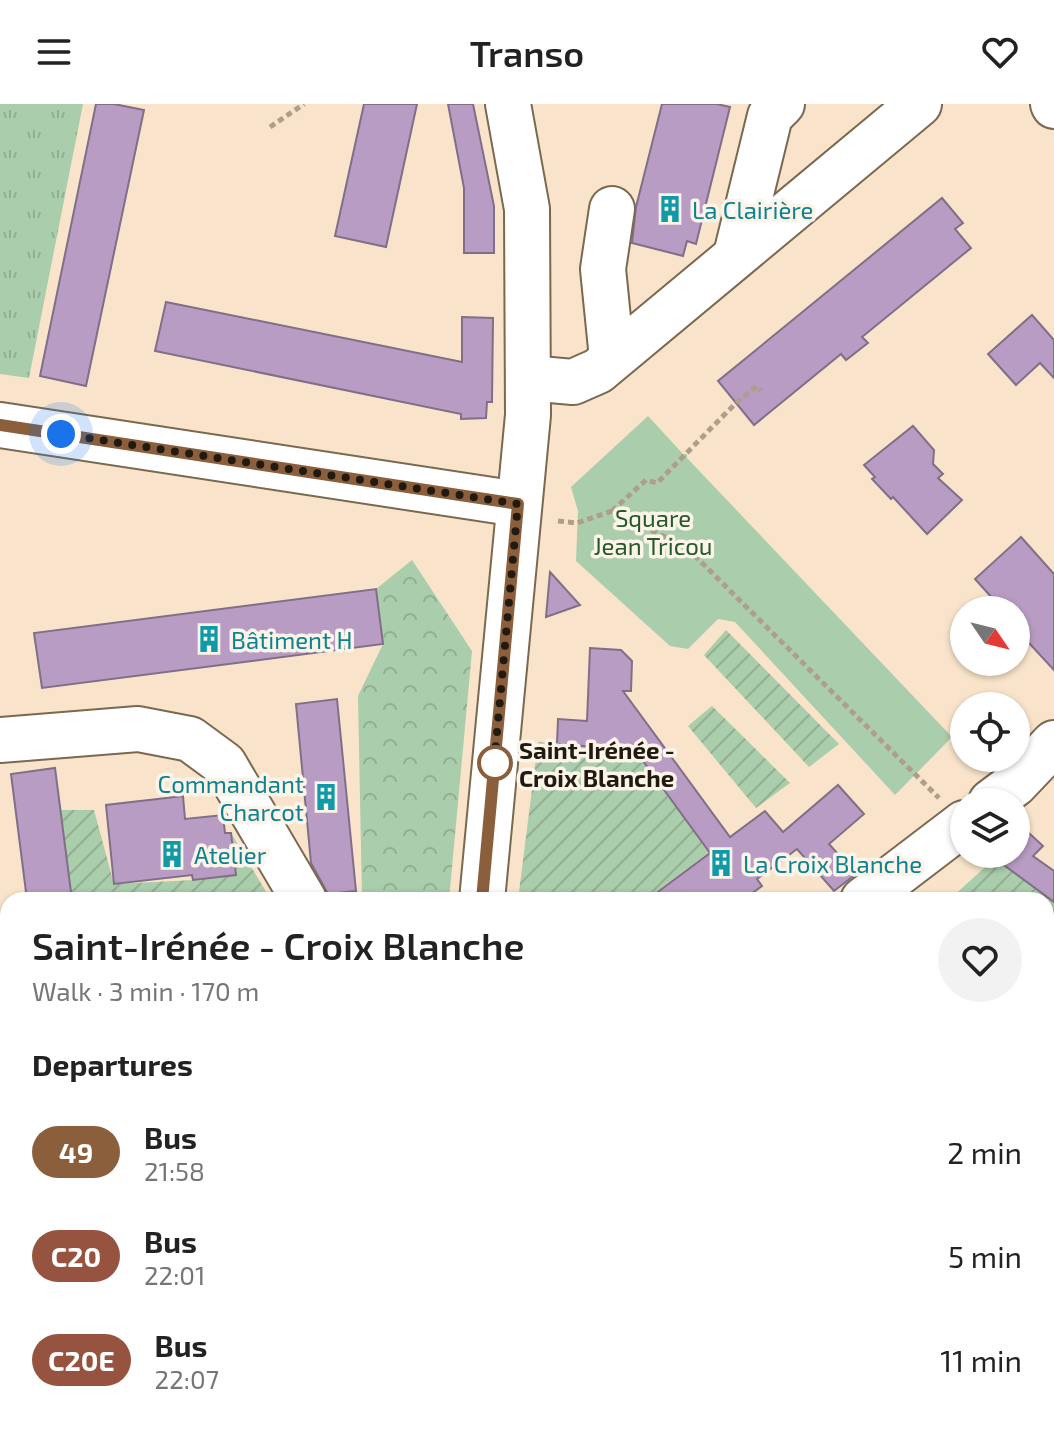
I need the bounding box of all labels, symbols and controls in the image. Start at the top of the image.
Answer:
icon: menu [32,30,76,74]
icon: heart [978,30,1022,74]
text: Transo [470,31,584,74]
building icon: La Clairière [655,194,685,224]
place label: La Clairière [692,195,813,224]
your location [41,414,81,454]
park label: Square Jean Tricou [593,503,713,560]
north arrow [950,596,1030,676]
map controls [950,596,1030,868]
building icon: Bâtiment H [194,624,224,654]
place label: Bâtiment H [231,625,353,654]
button: locate [950,692,1030,772]
place label: Saint-Irénée - Croix Blanche [519,735,675,792]
marker: Saint-Irénée - Croix Blanche [478,746,512,780]
place label: Commandant Charcot [158,769,304,826]
building icon: Commandant Charcot [311,782,341,812]
button: layers [950,788,1030,868]
building icon: Atelier [157,839,187,869]
place label: Atelier [194,840,267,869]
building icon: La Croix Blanche [706,848,736,878]
place label: La Croix Blanche [743,849,922,878]
button: heart [938,918,1022,1002]
text: Saint-Irénée - Croix Blanche [32,922,525,968]
text: Walk · 3 min · 170 m [32,975,259,1006]
text: Departures [32,1046,193,1082]
text: Bus [144,1119,197,1155]
text: 2 min [947,1134,1022,1170]
text: 49 [59,1135,93,1169]
text: 21:58 [144,1155,205,1186]
text: Bus [144,1223,197,1259]
text: 5 min [948,1238,1022,1274]
text: C20 [51,1239,101,1273]
text: 22:01 [144,1259,205,1290]
text: Bus [155,1327,208,1363]
text: 11 min [940,1342,1022,1378]
text: C20E [48,1343,115,1377]
text: 22:07 [155,1363,219,1394]

